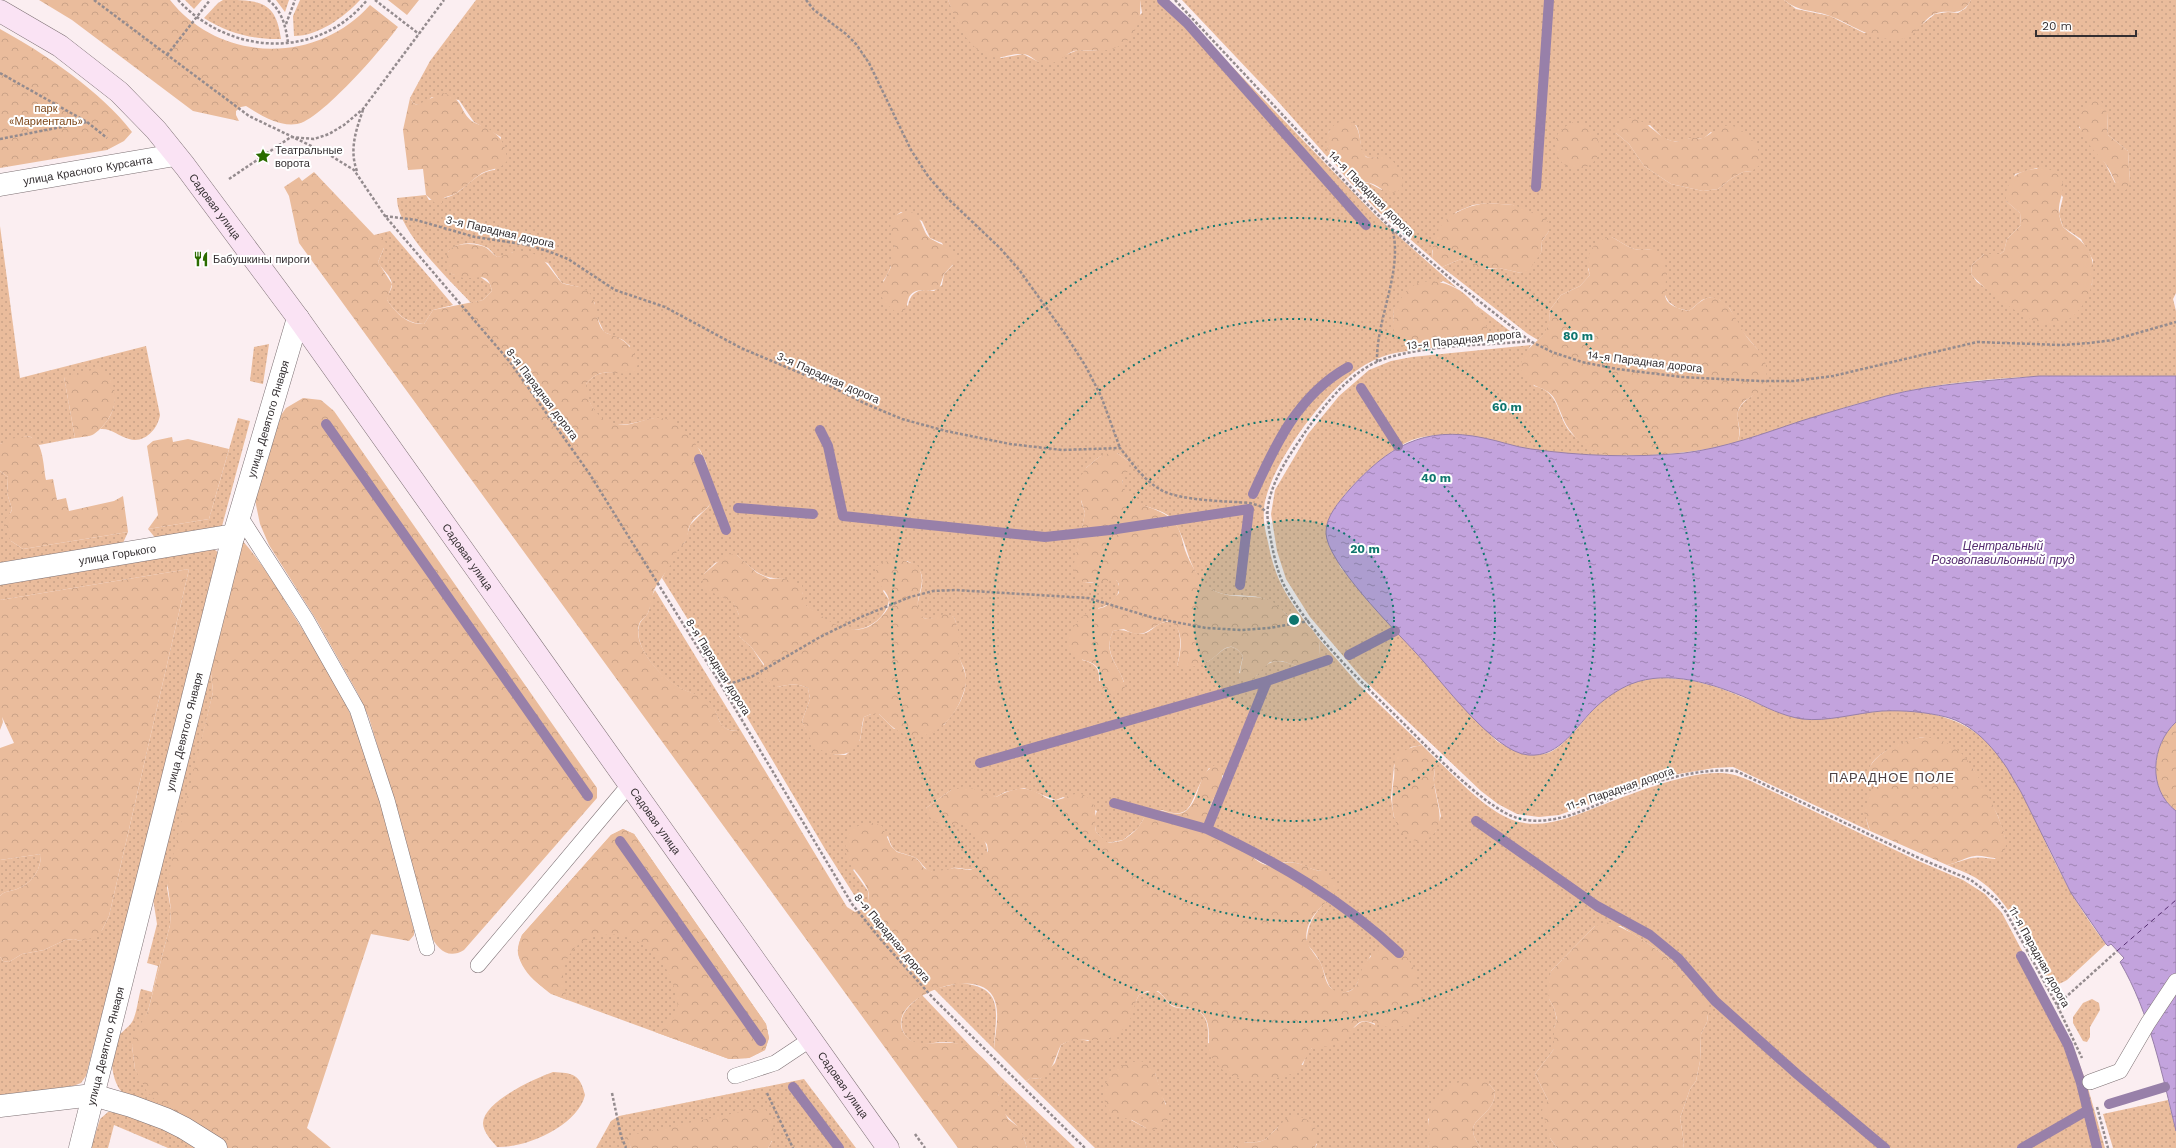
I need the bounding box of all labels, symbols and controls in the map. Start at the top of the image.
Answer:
scale bar [2036,12,2136,38]
text: 20 m [2042,19,2072,33]
park label: парк «Мариенталь» [9,102,83,128]
place label: Театральные ворота [275,144,343,170]
place icon: Театральные ворота [254,147,272,165]
street label: 14-я Парадная дорога [1326,149,1417,240]
street label: улица Красного Курсанта [22,152,154,187]
street label: Садовая улица [186,171,244,243]
street label: 3-я Парадная дорога [444,213,556,251]
restaurant icon: Бабушкины пироги [192,250,210,268]
place label: Бабушкины пироги [213,253,310,266]
street label: 13-я Парадная дорога [1406,327,1523,352]
text: 80 m [1563,329,1593,343]
street label: 8-я Парадная дорога [503,346,581,443]
street label: 3-я Парадная дорога [775,349,882,407]
street label: 14-я Парадная дорога [1587,349,1704,376]
street label: улица Девятого Января [245,359,292,479]
text: 60 m [1492,400,1522,414]
text: 40 m [1421,471,1451,485]
street label: Садовая улица [440,521,496,593]
water label: Центральный Розовопавильонный пруд [1931,539,2075,567]
street label: улица Горького [78,542,157,567]
text: 20 m [1350,542,1380,556]
centre of rings [1287,613,1301,627]
street label: 8-я Парадная дорога [683,616,753,718]
street label: улица Девятого Января [163,671,205,793]
street label: 11-я Парадная дорога [1564,764,1676,814]
district label: ПАРАДНОЕ ПОЛЕ [1829,770,1955,785]
street label: Садовая улица [627,785,684,857]
street label: 8-я Парадная дорога [851,891,933,985]
street label: 11-я Парадная дорога [2006,904,2073,1010]
street label: улица Девятого Января [84,985,127,1107]
street label: Садовая улица [815,1049,872,1122]

